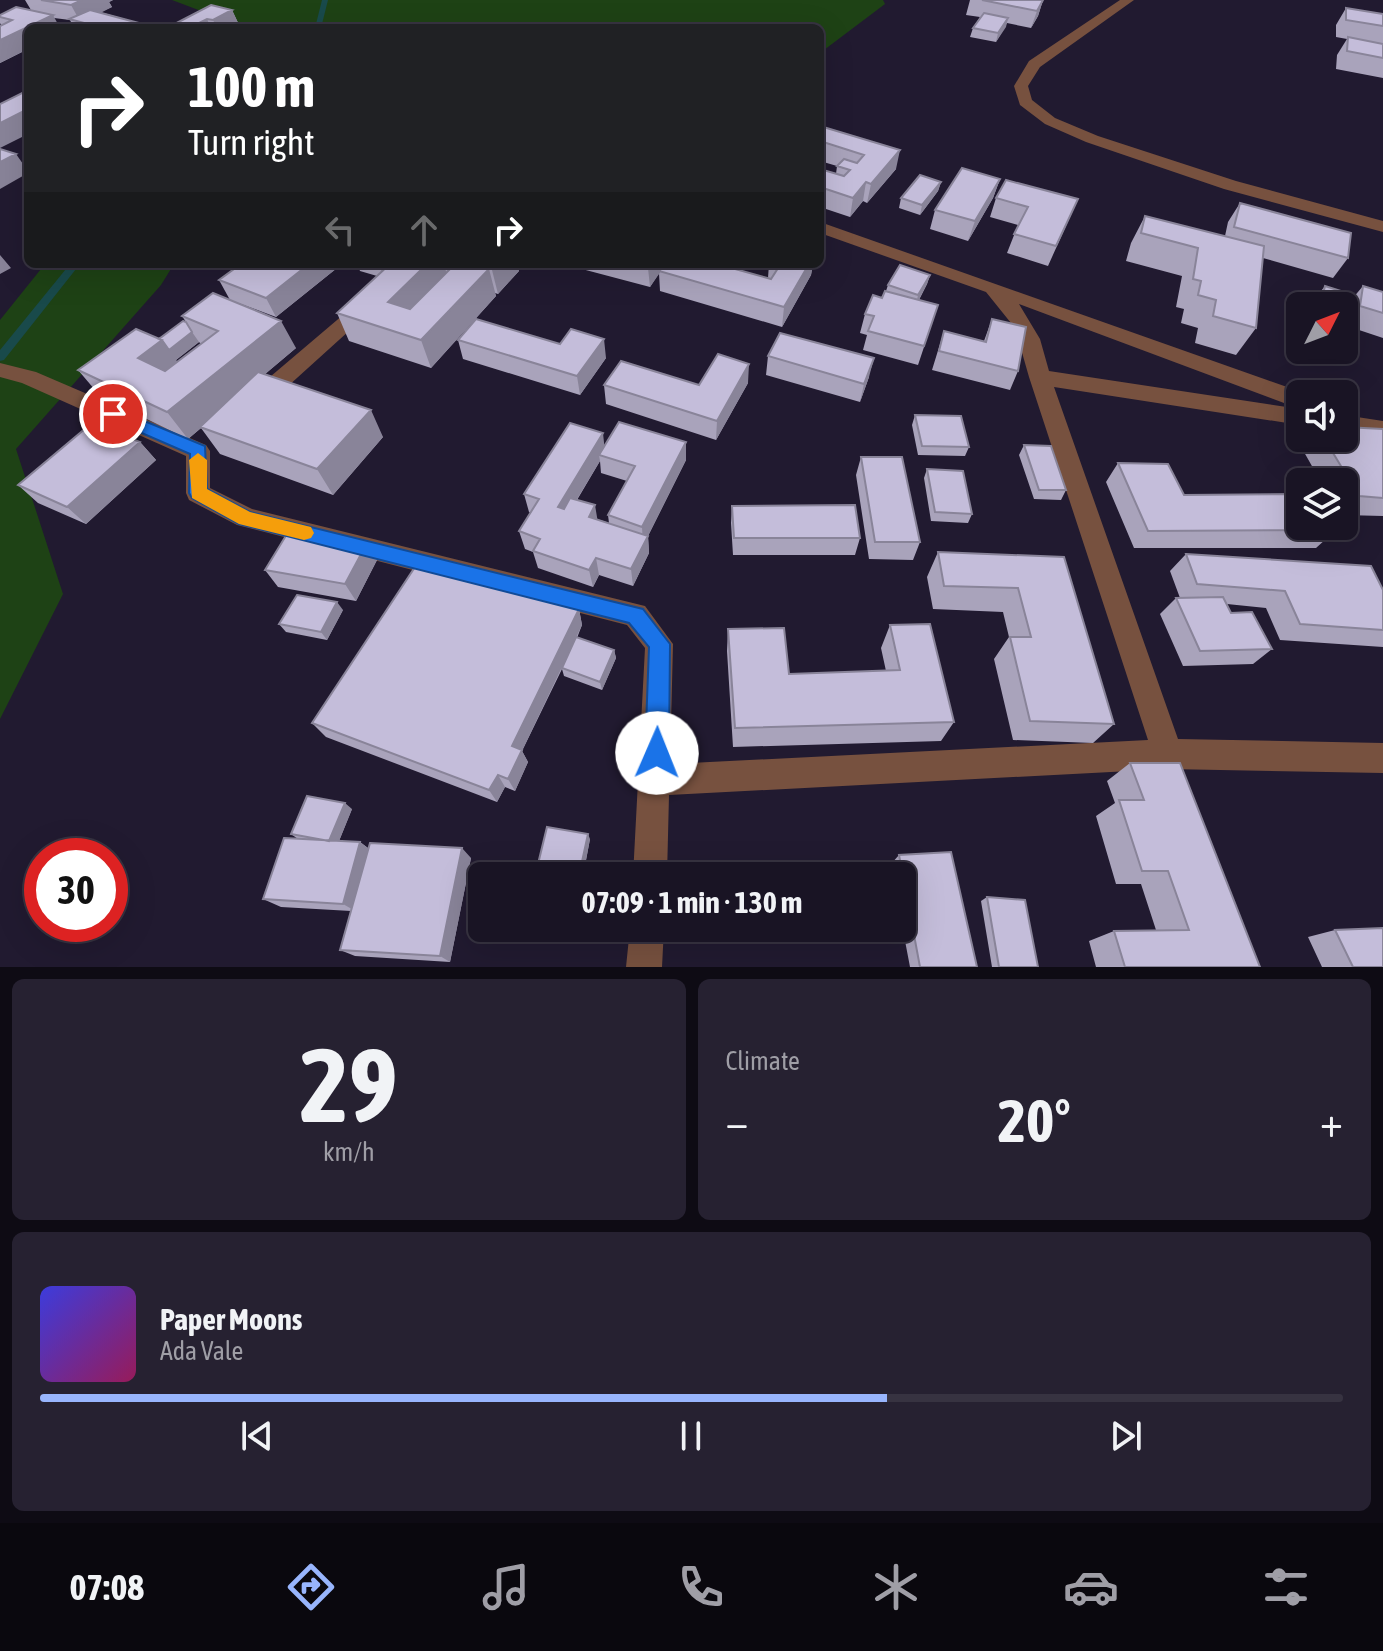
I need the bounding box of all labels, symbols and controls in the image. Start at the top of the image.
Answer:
text: 100 m [188,55,315,119]
icon: right [56,56,160,160]
text: Turn right [188,121,315,163]
icon: left [318,208,362,252]
icon: ahead [402,208,446,252]
icon: right [486,208,530,252]
north arrow [1286,292,1358,364]
map controls [1286,292,1358,540]
pin [79,380,147,448]
button: sound [1286,380,1358,452]
icon: arrive [91,392,135,436]
button: layers [1286,468,1358,540]
position arrow [615,711,699,795]
speed limit sign: 30 [24,838,128,942]
text: 07:09 · 1 min · 130 m [582,885,802,919]
text: 29 [300,1025,398,1144]
text: Climate [726,1046,800,1076]
text: 20° [998,1086,1071,1155]
text: − [726,1096,748,1146]
text: + [1320,1096,1343,1146]
text: km/h [323,1137,375,1167]
text: Paper Moons [160,1302,302,1336]
text: Ada Vale [160,1336,243,1366]
icon: previous [235,1414,279,1458]
icon: pause [669,1414,713,1458]
icon: next [1104,1414,1148,1458]
icon: directions [283,1559,339,1615]
icon: music [478,1559,534,1615]
icon: phone [673,1559,729,1615]
icon: climate [868,1559,924,1615]
icon: car [1063,1559,1119,1615]
icon: filters [1258,1559,1314,1615]
text: 07:08 [69,1566,144,1608]

